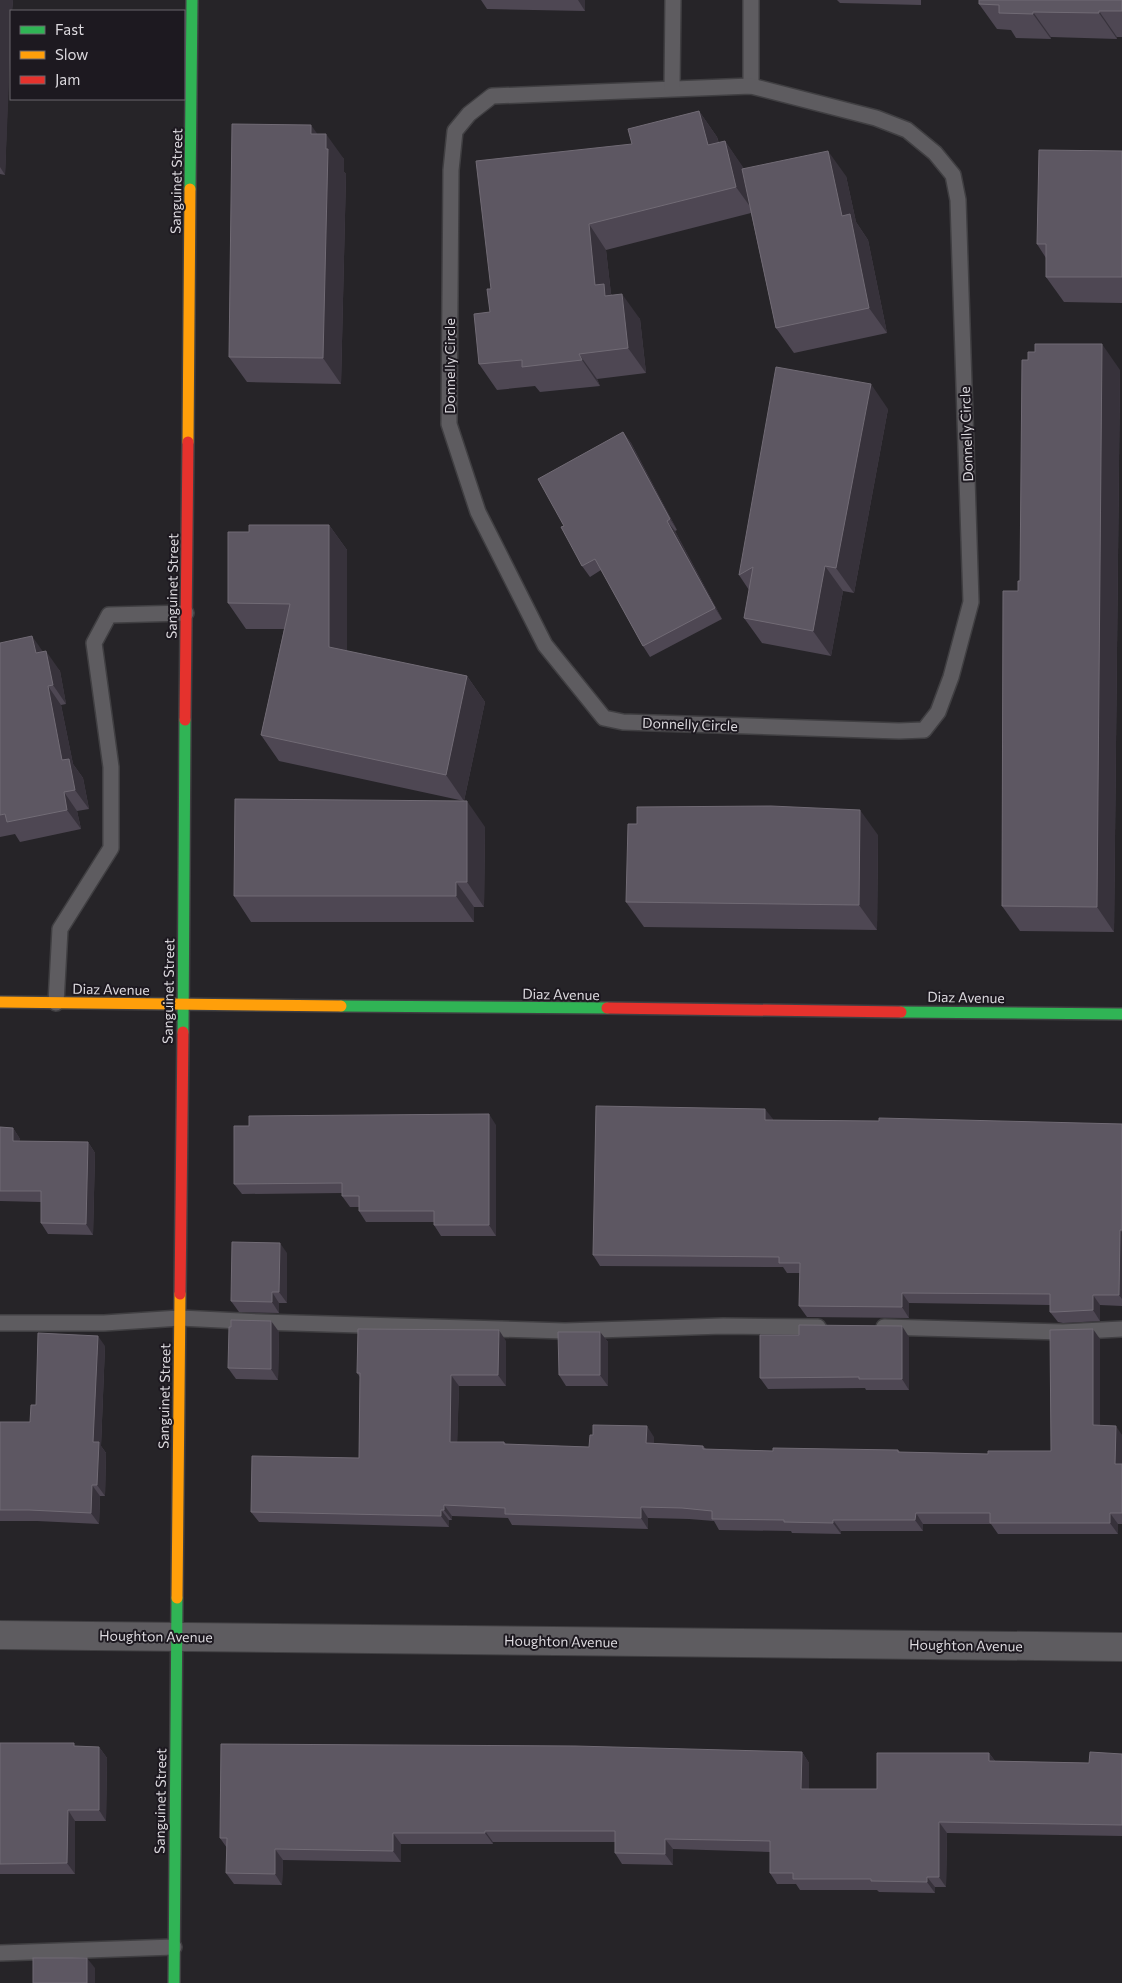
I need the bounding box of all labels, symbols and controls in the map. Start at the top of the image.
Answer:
legend [10,10,185,100]
text: Fast [55,20,84,38]
text: Slow [55,45,88,63]
text: Jam [55,70,80,88]
street label: Sanguinet Street [167,128,185,234]
street label: Donnelly Circle [441,318,458,414]
street label: Donnelly Circle [956,386,976,482]
street label: Sanguinet Street [163,533,181,639]
street label: Donnelly Circle [642,714,738,734]
street label: Sanguinet Street [159,938,177,1044]
street label: Diaz Avenue [72,980,150,998]
street label: Diaz Avenue [522,985,600,1003]
street label: Diaz Avenue [927,988,1005,1006]
street label: Sanguinet Street [155,1343,173,1449]
street label: Houghton Avenue [99,1627,213,1645]
street label: Houghton Avenue [504,1632,618,1650]
street label: Houghton Avenue [909,1636,1023,1654]
street label: Sanguinet Street [151,1748,169,1854]

